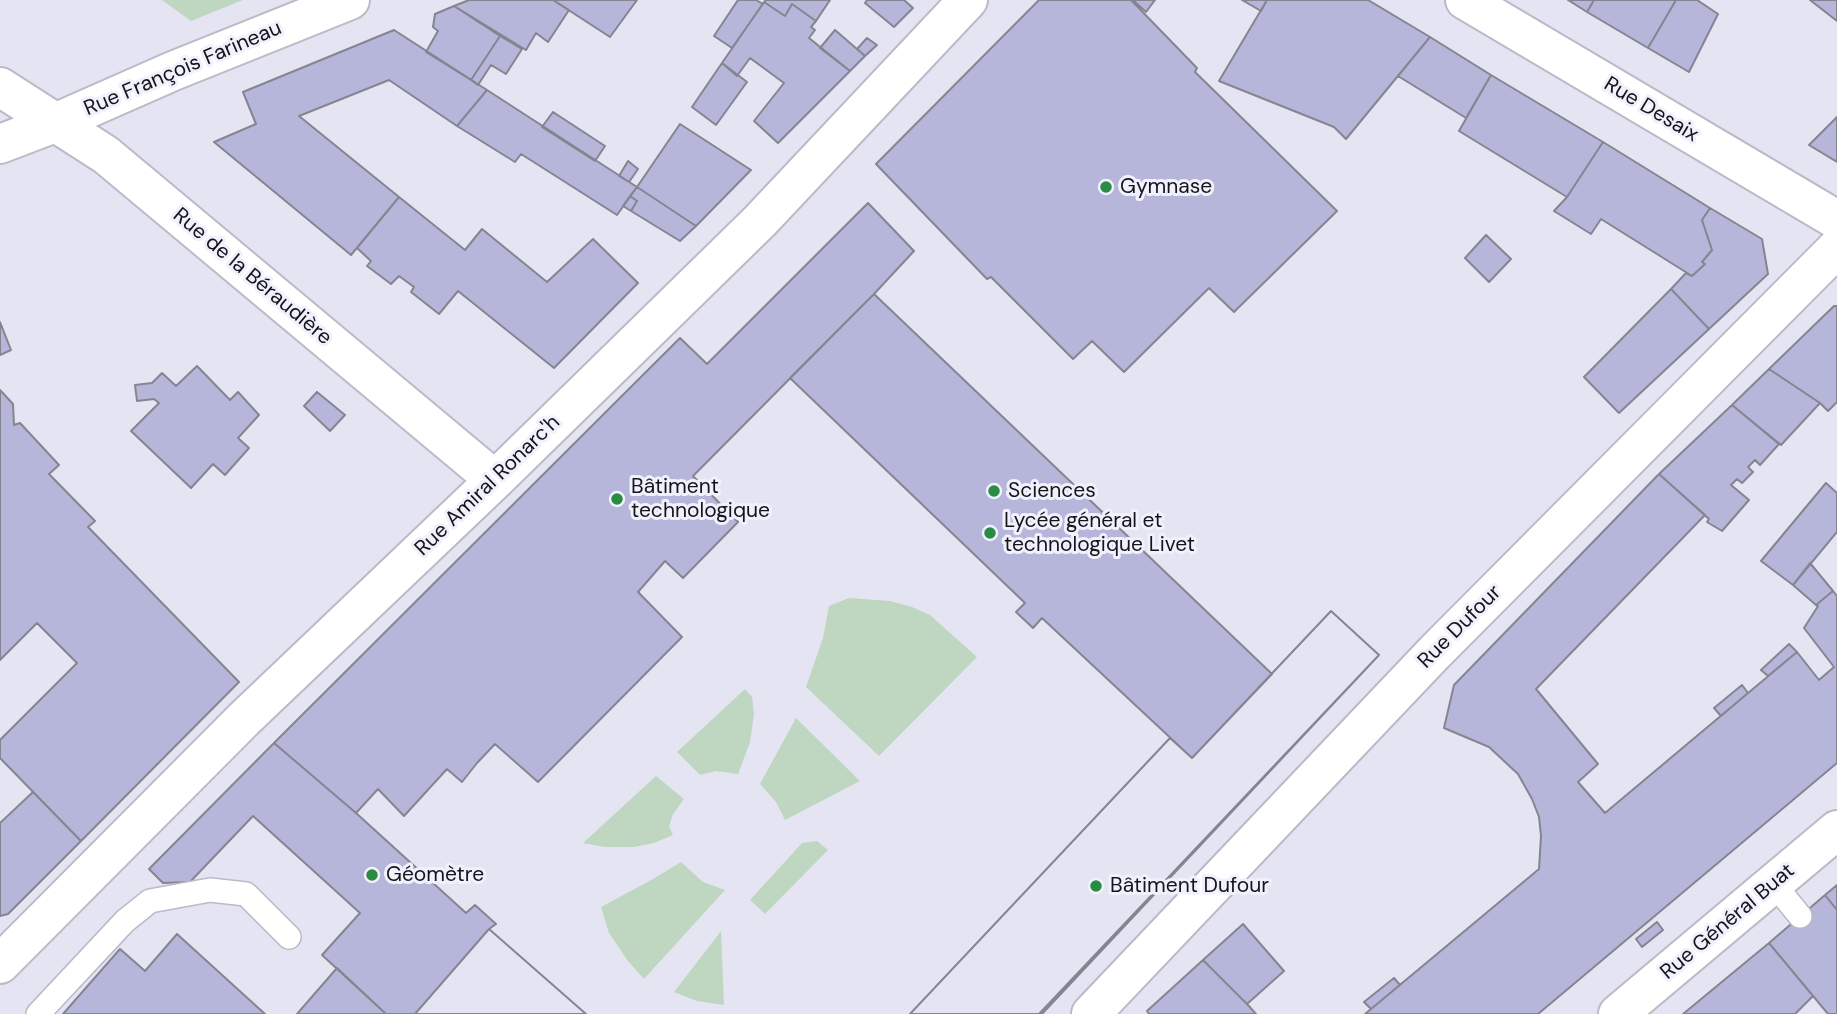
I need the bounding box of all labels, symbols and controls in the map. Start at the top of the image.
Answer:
street label: Rue François Farineau [80,16,286,122]
street label: Rue Desaix [1599,72,1703,148]
place label: Gymnase [1120,174,1212,200]
marker: Gymnase [1098,179,1114,195]
street label: Rue de la Béraudière [167,203,337,351]
street label: Rue Amiral Ronarc'h [410,410,566,562]
place label: Bâtiment technologique [631,474,770,524]
place label: Sciences [1008,478,1096,504]
marker: Sciences [986,483,1002,499]
marker: Bâtiment technologique [609,491,625,507]
place label: Lycée général et technologique Livet [1004,508,1195,558]
marker: Lycée général et technologique Livet [982,525,998,541]
street label: Rue Dufour [1413,580,1507,674]
street label: Rue Général Buat [1656,859,1800,985]
place label: Géomètre [386,862,484,888]
marker: Géomètre [364,867,380,883]
place label: Bâtiment Dufour [1110,873,1269,899]
marker: Bâtiment Dufour [1088,878,1104,894]

